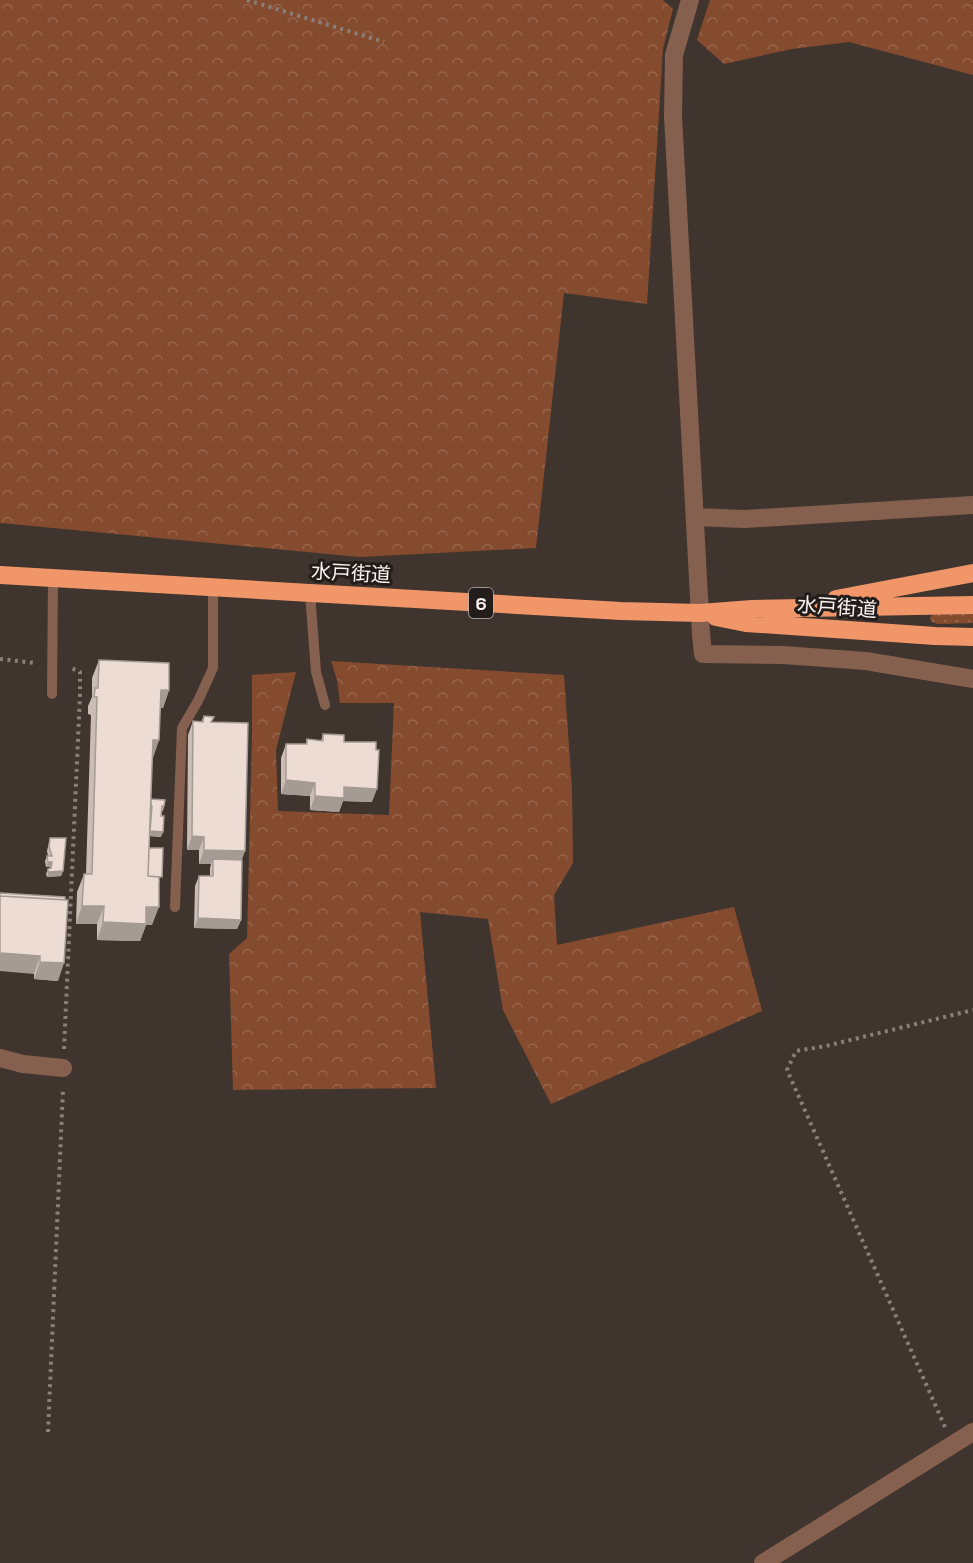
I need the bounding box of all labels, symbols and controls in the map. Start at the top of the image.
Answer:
street label: 水戸街道 [310,558,392,588]
road number: 6 [469,588,493,618]
street label: 水戸街道 [796,591,878,623]

